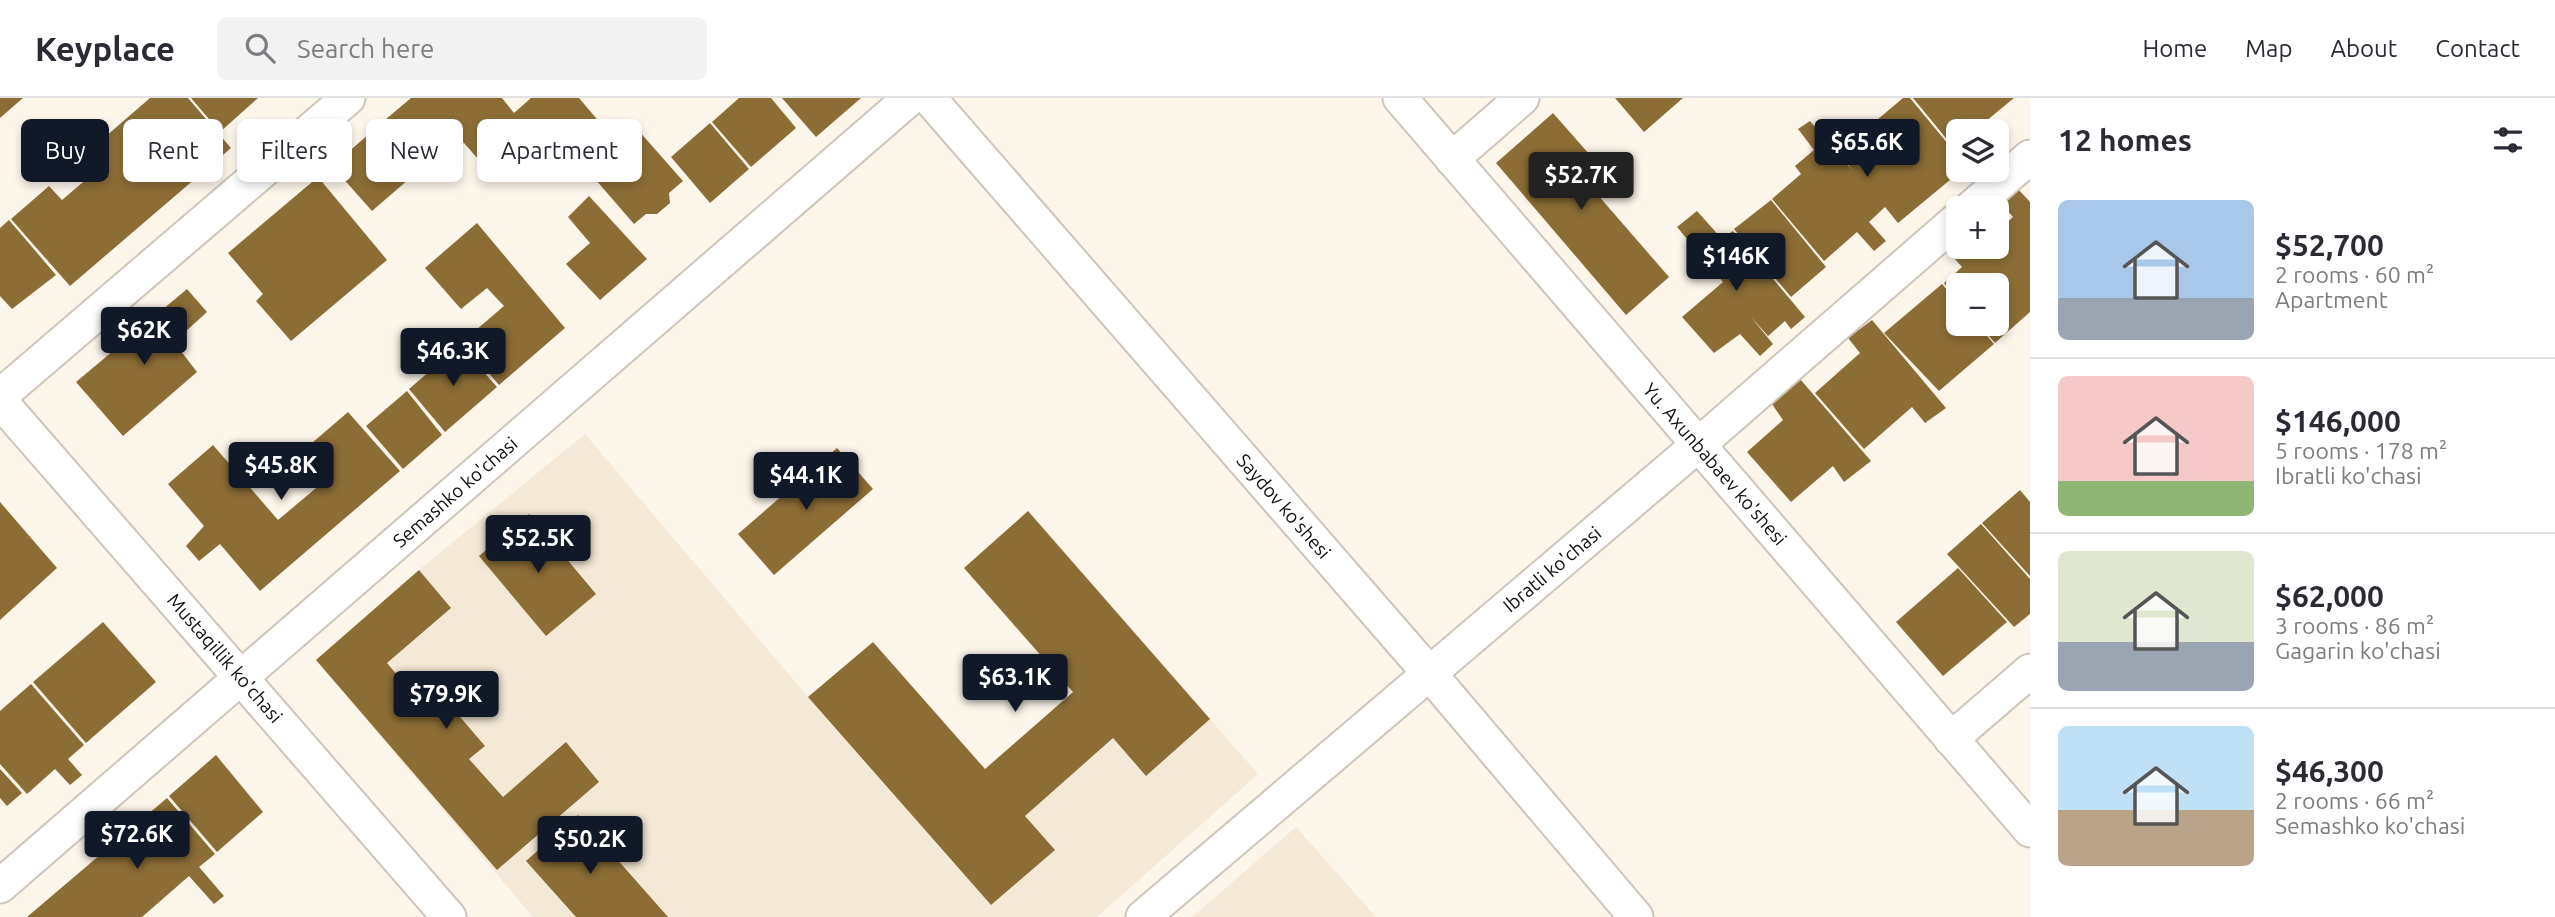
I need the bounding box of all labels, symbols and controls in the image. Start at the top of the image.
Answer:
search box [217,17,707,80]
icon: search [241,29,279,67]
text: Keyplace [35,30,175,67]
text: Search here [297,34,434,63]
text: Home [2142,35,2207,62]
text: Map [2245,35,2292,62]
text: About [2330,35,2397,62]
text: Contact [2435,35,2520,62]
chip: Buy [21,119,109,182]
chip: Rent [123,119,223,182]
chip: Filters [237,119,352,182]
chip: New [366,119,463,182]
chip: Apartment [477,119,642,182]
map controls [1946,119,2009,336]
button: layers [1946,119,2009,182]
pin: $65.6K [1810,120,1924,179]
icon: filters [2489,121,2527,159]
text: 12 homes [2058,123,2192,157]
text: $65.6K [1831,129,1903,154]
pin: $52.7K [1524,152,1638,212]
text: $52.7K [1545,162,1617,187]
button: + [1946,196,2009,259]
icon: home [2114,228,2198,312]
text: $52,700 [2275,228,2384,262]
pin: $146K [1687,234,1785,293]
text: $146K [1702,243,1770,268]
text: 2 rooms · 60 m² [2275,262,2434,287]
button: − [1946,273,2009,336]
text: Apartment [2275,287,2388,312]
pin: $62K [103,308,185,367]
text: $62K [117,317,171,342]
pin: $46.3K [396,328,510,388]
text: $46.3K [417,338,489,363]
street label: Yu. Axunbabaev ko'shesi [1639,379,1791,549]
icon: home [2114,404,2198,488]
text: $146,000 [2275,404,2401,438]
street label: Semashko ko'chasi [388,432,522,552]
text: 5 rooms · 178 m² [2275,438,2447,463]
pin: $45.8K [224,442,338,502]
street label: Saydov ko'shesi [1233,449,1335,563]
text: $45.8K [245,452,317,477]
pin: $44.1K [749,452,863,512]
text: $44.1K [770,462,842,487]
text: Ibratli ko'chasi [2275,463,2422,488]
pin: $52.5K [481,516,595,575]
street label: Ibratli ko'chasi [1499,522,1605,616]
text: $52.5K [502,525,574,550]
icon: home [2114,579,2198,663]
text: $62,000 [2275,579,2384,613]
street label: Mustaqillik ko'chasi [163,589,287,727]
text: 3 rooms · 86 m² [2275,613,2434,638]
text: Gagarin ko'chasi [2275,638,2441,663]
pin: $63.1K [958,654,1072,714]
text: $63.1K [979,664,1051,689]
pin: $79.9K [389,672,503,731]
text: $79.9K [410,681,482,706]
icon: home [2114,754,2198,838]
text: $46,300 [2275,754,2384,788]
text: 2 rooms · 66 m² [2275,788,2434,813]
pin: $72.6K [80,812,194,871]
text: Semashko ko'chasi [2275,813,2465,838]
pin: $50.2K [533,816,647,876]
text: $72.6K [101,821,173,846]
text: $50.2K [554,826,626,851]

